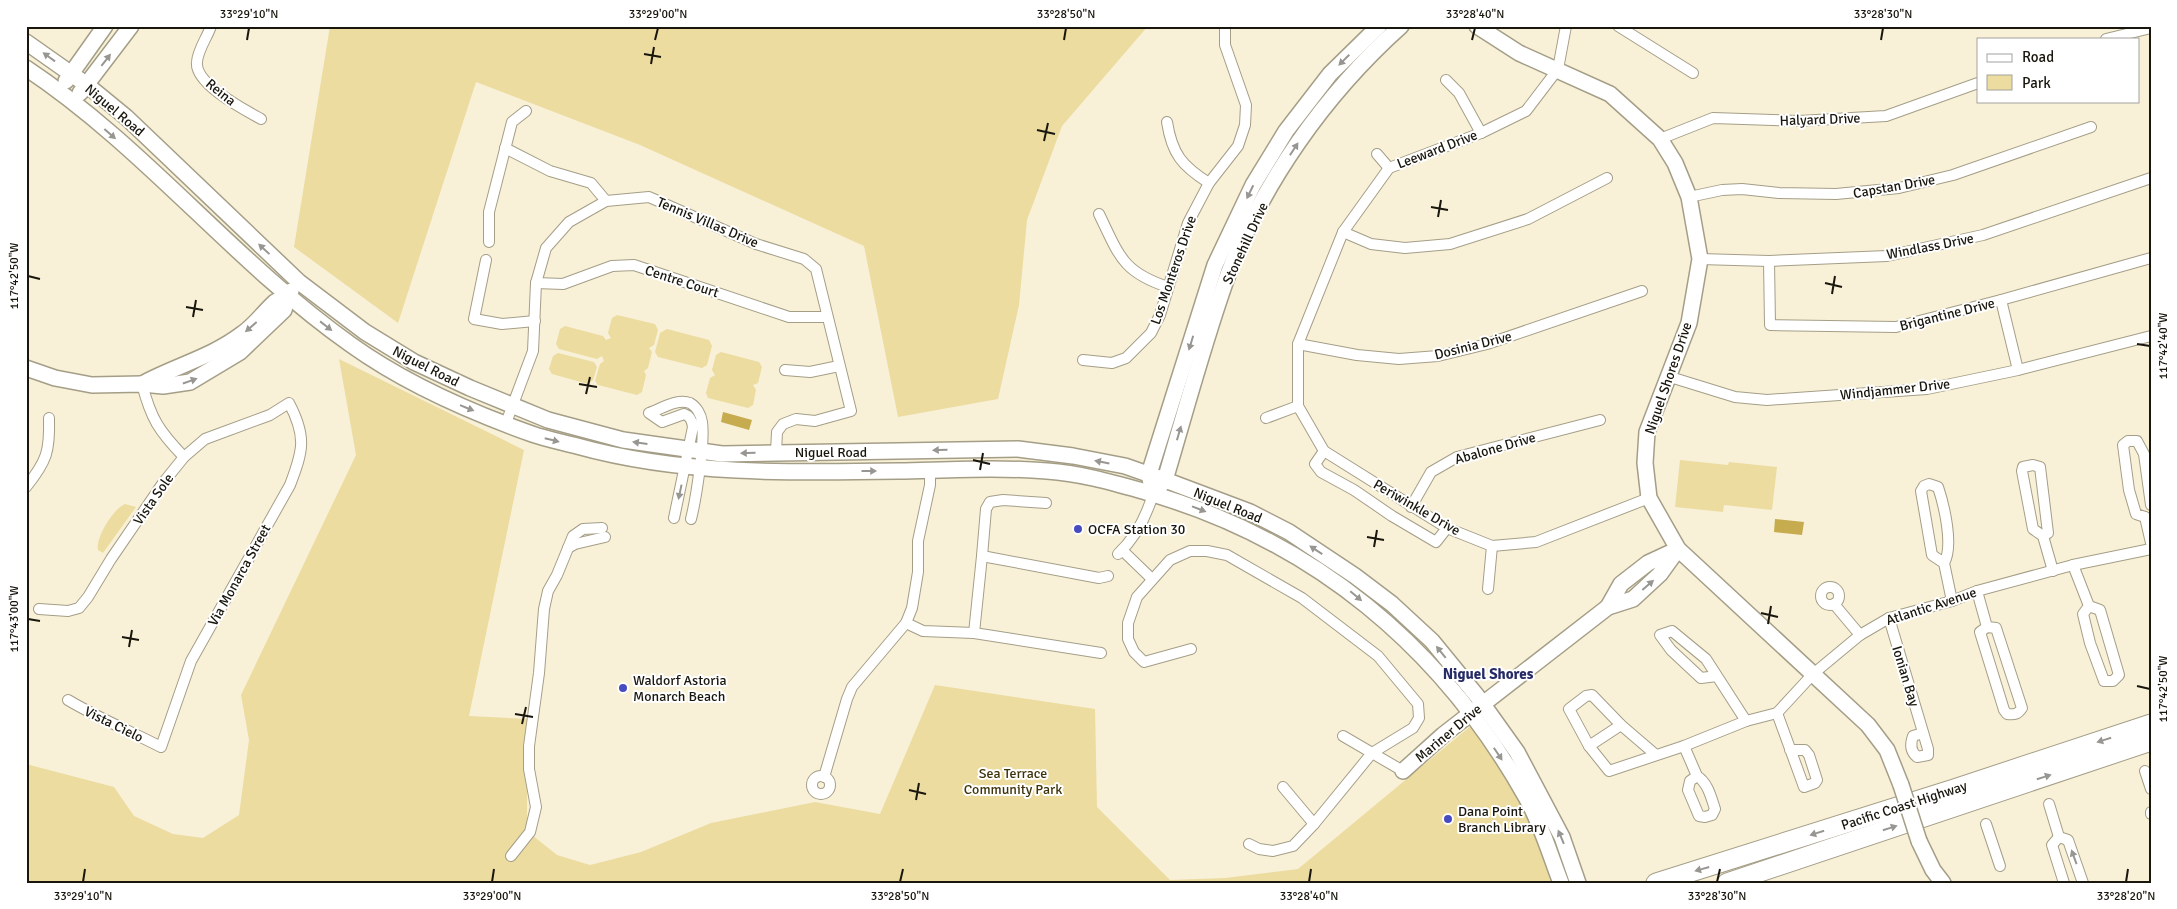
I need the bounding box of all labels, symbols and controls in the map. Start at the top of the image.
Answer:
text: 33°29'10"N [220,7,278,22]
text: 33°29'00"N [629,7,687,22]
text: 33°28'50"N [1037,7,1095,22]
text: 33°28'40"N [1446,7,1504,22]
text: 33°28'30"N [1854,7,1912,22]
legend [1977,38,2140,102]
text: Road [2022,48,2054,66]
one-way arrow [43,52,56,63]
one-way arrow [100,54,111,67]
one-way arrow [1338,54,1350,66]
text: Park [2022,74,2051,92]
street label: Reina [202,75,239,110]
street label: Niguel Road [81,81,148,140]
street label: Halyard Drive [1779,110,1861,129]
street label: Leeward Drive [1395,126,1480,173]
one-way arrow [104,128,117,139]
one-way arrow [1290,142,1299,156]
street label: Capstan Drive [1852,171,1936,202]
one-way arrow [1245,184,1254,199]
street label: Tennis Villas Drive [655,193,761,251]
street label: Stonehill Drive [1219,200,1272,287]
street label: Los Monteros Drive [1147,213,1200,327]
street label: Windlass Drive [1885,230,1975,263]
text: 117°42'50"W [7,242,22,310]
one-way arrow [258,243,270,255]
street label: Centre Court [643,262,721,301]
street label: Brigantine Drive [1898,294,1996,335]
text: 117°42'40"W [2156,312,2171,380]
street label: Niguel Shores Drive [1641,320,1696,437]
one-way arrow [245,321,257,332]
one-way arrow [319,321,333,331]
street label: Dosinia Drive [1433,328,1514,363]
one-way arrow [1186,335,1194,350]
street label: Niguel Road [390,342,462,390]
street label: Windjammer Drive [1839,375,1951,404]
one-way arrow [182,376,197,384]
one-way arrow [460,404,475,412]
one-way arrow [1176,425,1184,440]
street label: Abalone Drive [1453,429,1538,468]
one-way arrow [544,436,559,444]
one-way arrow [631,438,647,446]
street label: Niguel Road [795,444,867,461]
one-way arrow [932,447,948,455]
one-way arrow [739,449,755,457]
one-way arrow [1094,457,1110,465]
one-way arrow [861,467,877,475]
street label: Vista Sole [130,470,177,528]
street label: Periwinkle Drive [1370,476,1463,539]
street label: Niguel Road [1191,484,1265,527]
one-way arrow [676,485,684,500]
one-way arrow [1192,505,1207,513]
street label: Via Monarca Street [204,521,274,629]
place label: OCFA Station 30 [1088,521,1185,538]
marker: OCFA Station 30 [1072,523,1084,535]
one-way arrow [1309,545,1323,555]
one-way arrow [1642,579,1654,591]
street label: Atlantic Avenue [1884,584,1979,629]
text: 117°43'00"W [7,585,22,653]
one-way arrow [1349,591,1362,602]
street label: Ionian Bay [1888,644,1923,709]
one-way arrow [1436,646,1447,659]
text: 117°42'50"W [2156,655,2171,723]
district label: Niguel Shores [1443,665,1534,683]
place label: Waldorf Astoria Monarch Beach [633,672,727,705]
marker: Waldorf Astoria Monarch Beach [617,682,629,694]
street label: Mariner Drive [1412,701,1485,766]
street label: Vista Cielo [81,703,146,746]
one-way arrow [2097,736,2112,744]
one-way arrow [1493,747,1503,761]
park label: Sea Terrace Community Park [964,765,1062,798]
one-way arrow [2037,773,2052,781]
street label: Pacific Coast Highway [1839,777,1970,834]
place label: Dana Point Branch Library [1458,803,1546,836]
marker: Dana Point Branch Library [1442,813,1454,825]
one-way arrow [1882,824,1897,832]
one-way arrow [1557,830,1565,844]
one-way arrow [1809,830,1824,837]
one-way arrow [2070,849,2077,864]
one-way arrow [1695,865,1710,873]
text: 33°29'10"N [54,889,112,904]
text: 33°29'00"N [463,889,521,904]
text: 33°28'50"N [871,889,929,904]
text: 33°28'40"N [1280,889,1338,904]
text: 33°28'30"N [1688,889,1746,904]
text: 33°28'20"N [2097,889,2155,904]

